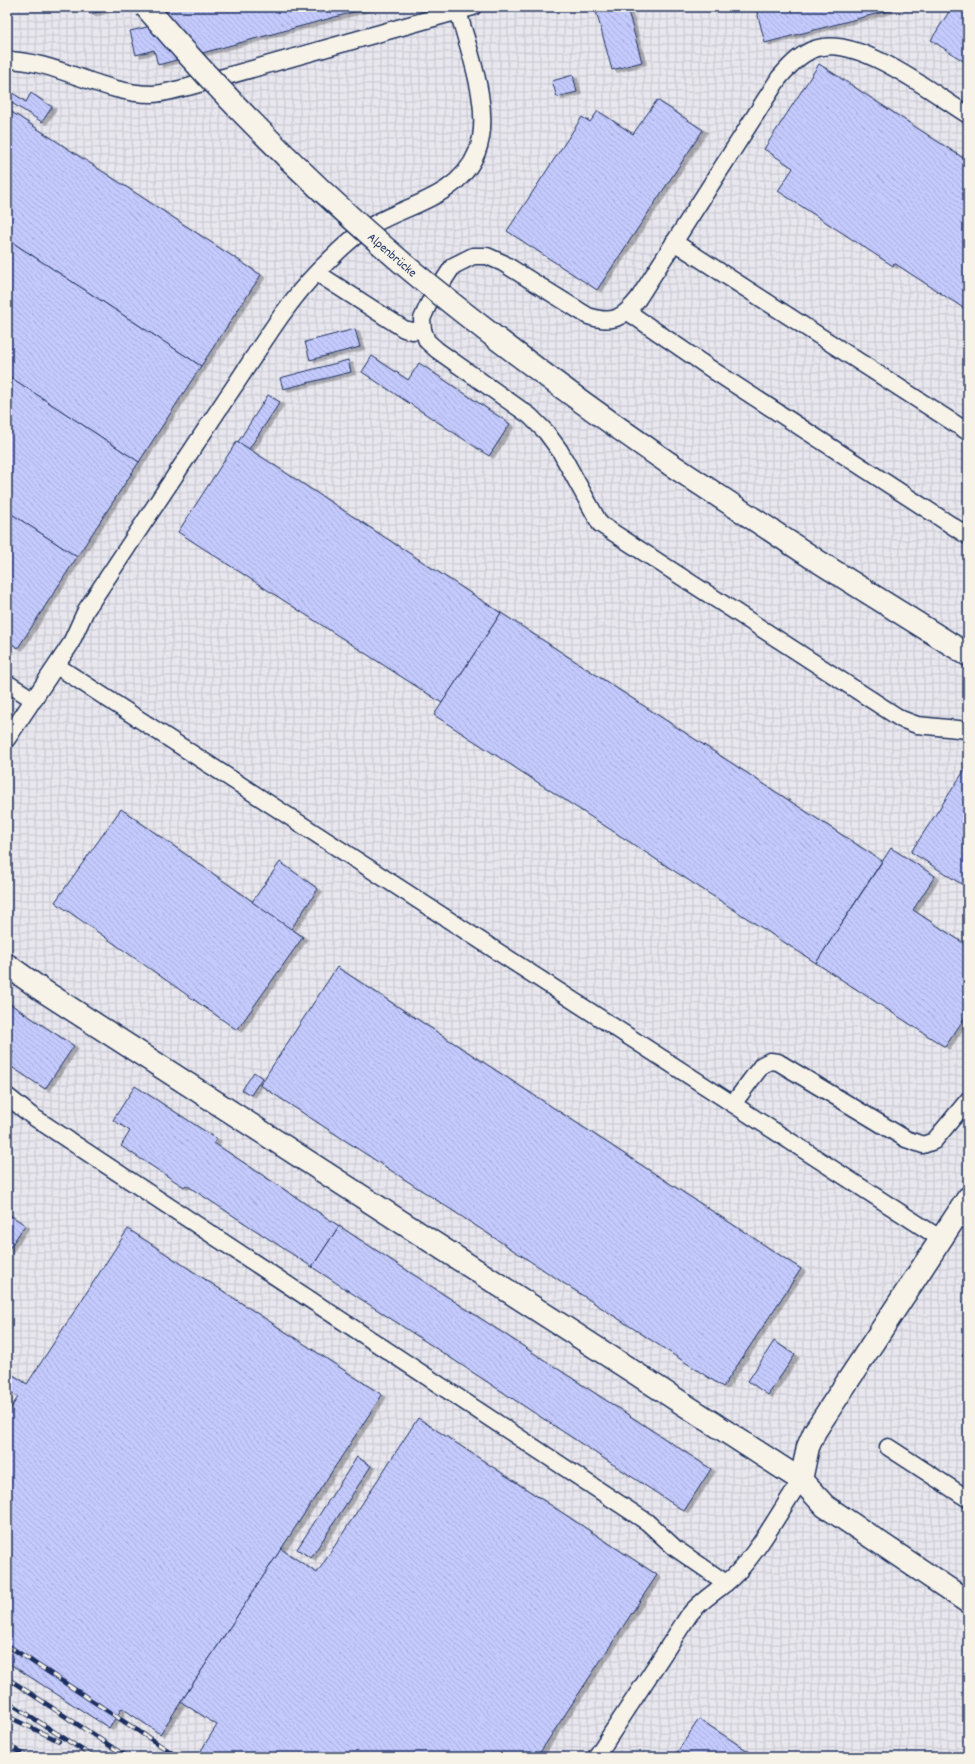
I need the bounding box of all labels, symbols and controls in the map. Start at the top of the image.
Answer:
street label: Alpenbrücke [362,229,421,283]

